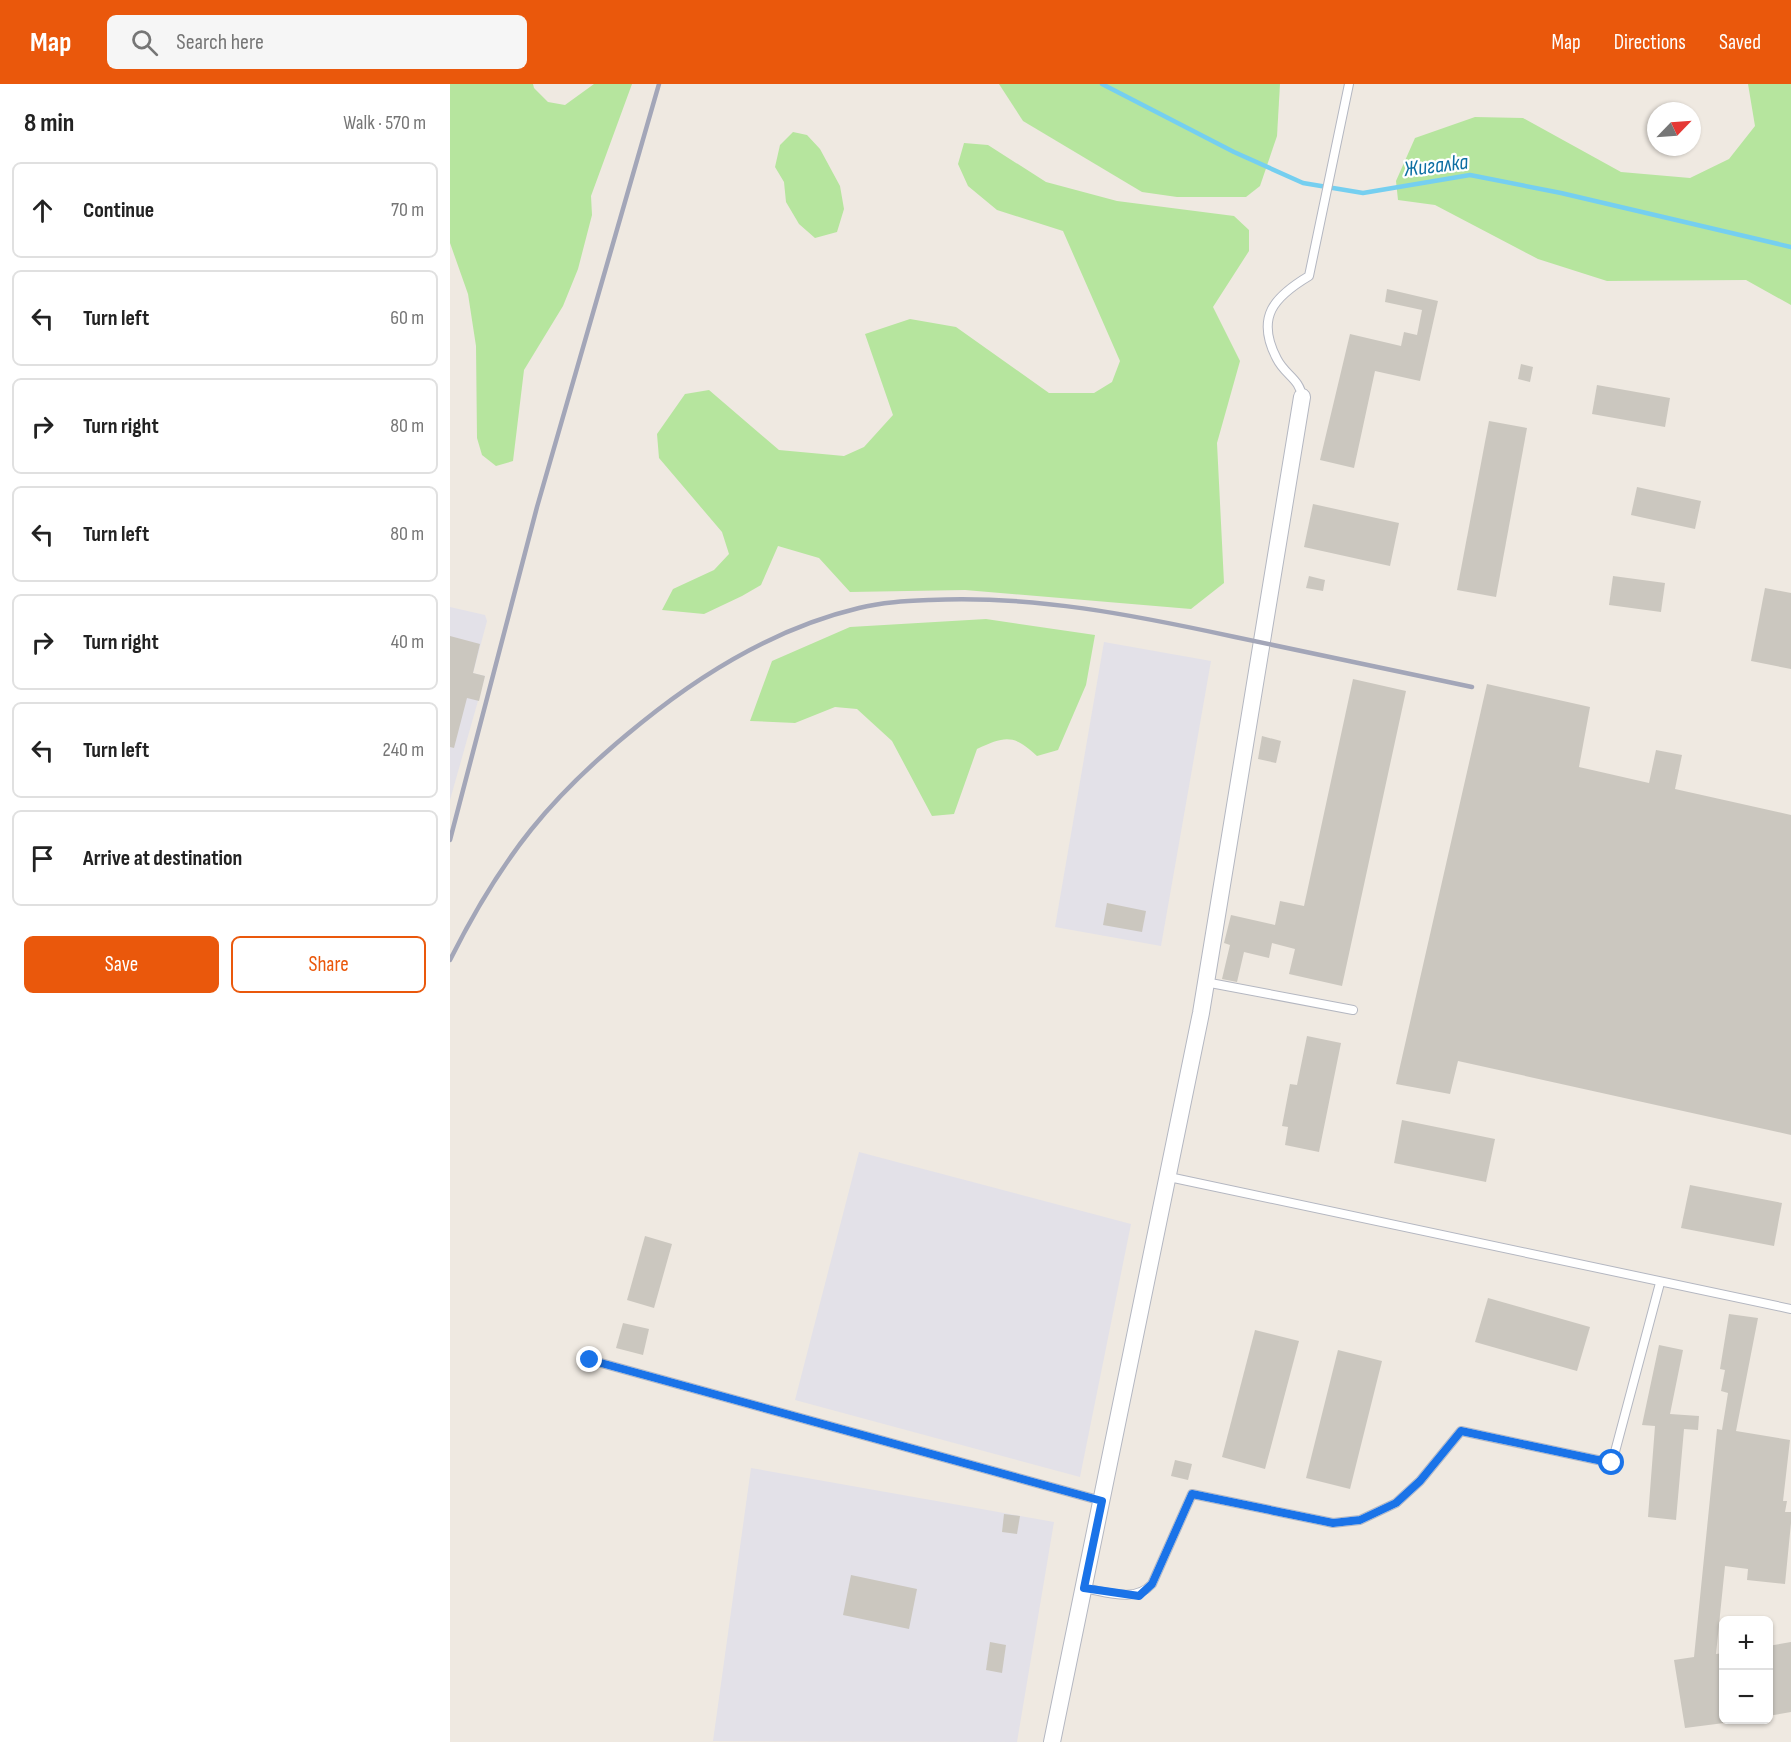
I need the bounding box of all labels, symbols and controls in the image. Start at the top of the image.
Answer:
search box [107,15,527,69]
text: Map [30,26,71,59]
icon: search [128,26,161,59]
text: Search here [176,29,264,56]
text: Map [1551,30,1581,55]
text: Directions [1614,30,1686,55]
text: Saved [1719,30,1761,55]
north arrow [1647,102,1701,156]
text: 8 min [24,108,74,139]
text: Walk · 570 m [343,111,426,135]
water label: Жигалка [1401,149,1470,183]
icon: ahead [26,194,59,227]
text: Continue [83,197,154,224]
text: 70 m [391,198,424,222]
icon: left [26,302,59,335]
text: Turn left [83,305,149,332]
text: 60 m [390,306,424,330]
icon: right [26,410,59,443]
text: Turn right [83,413,159,440]
text: 80 m [390,414,424,438]
icon: left [26,518,59,551]
text: Turn left [83,521,149,548]
text: 80 m [390,522,424,546]
icon: right [26,626,59,659]
text: Turn right [83,629,159,656]
text: 40 m [391,630,424,654]
icon: left [26,734,59,767]
text: Turn left [83,737,149,764]
text: 240 m [383,738,424,762]
icon: arrive [26,842,59,875]
text: Arrive at destination [83,845,242,872]
button: Save [24,936,219,993]
button: Share [231,936,426,993]
route end [576,1346,602,1372]
route start [1598,1449,1624,1475]
map controls [1719,1616,1773,1724]
button: + [1719,1616,1773,1670]
button: − [1719,1670,1773,1724]

